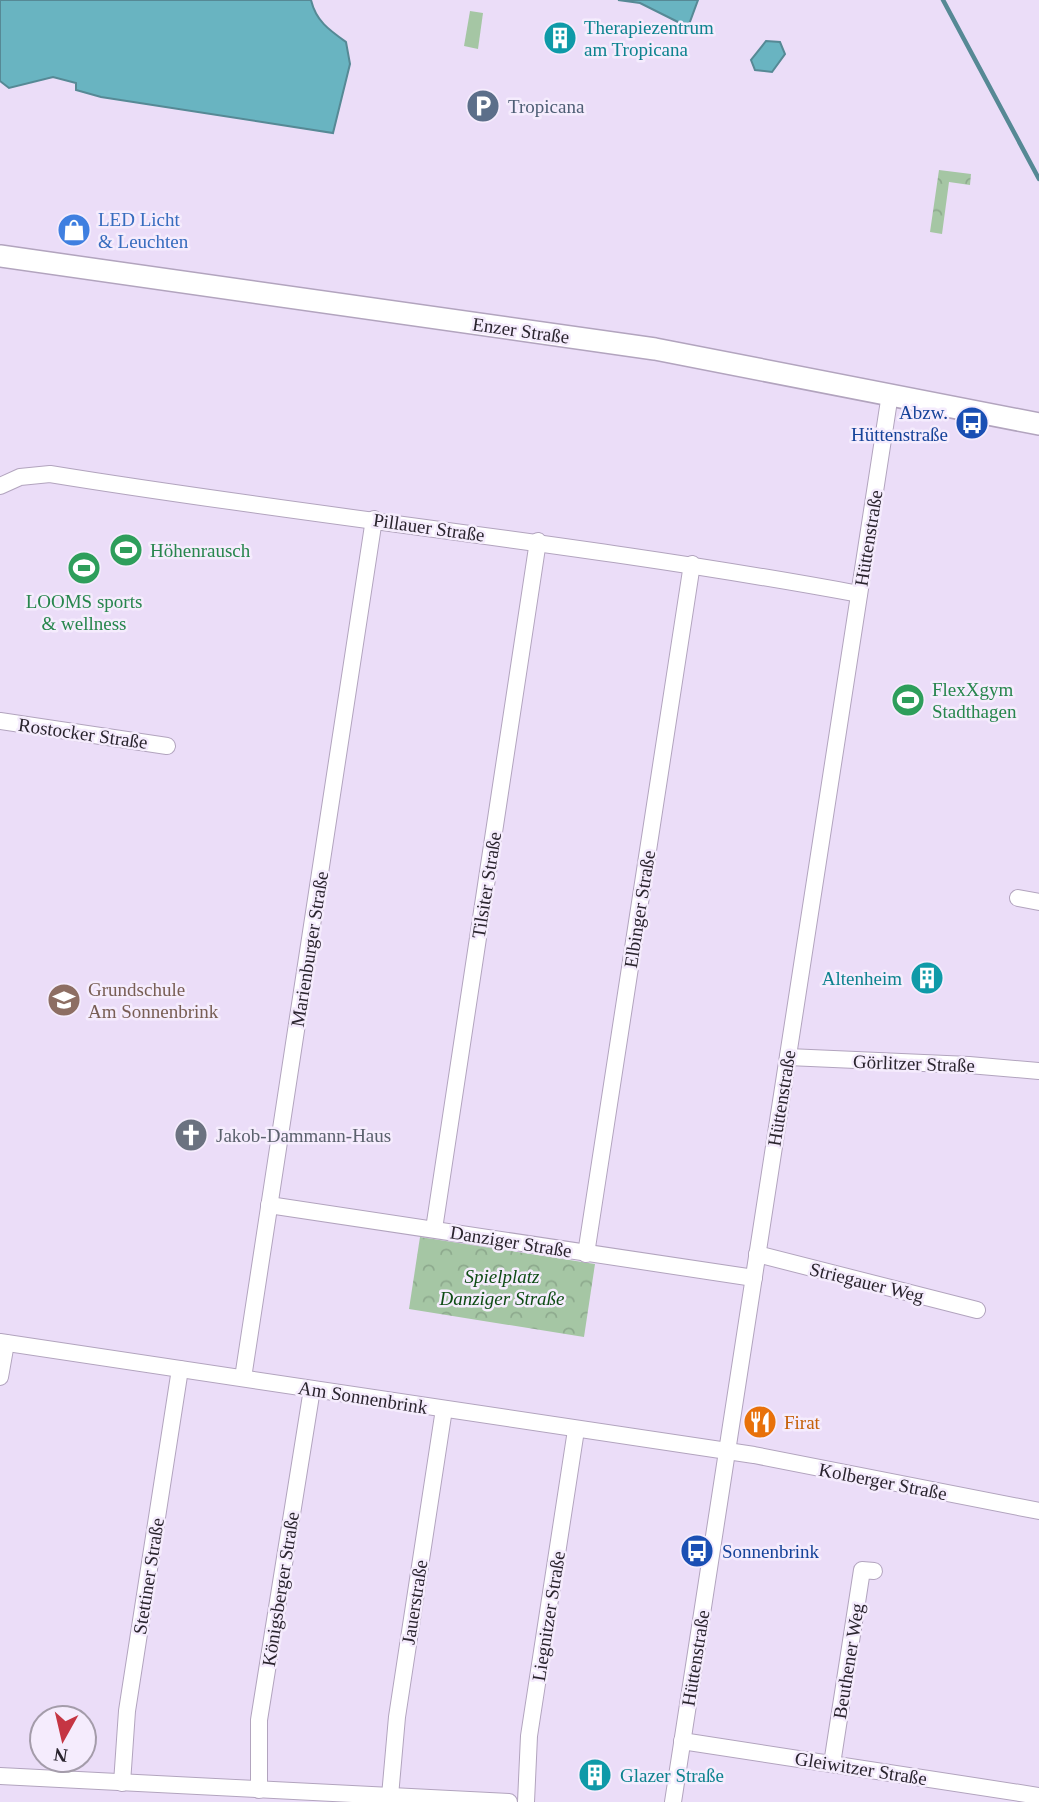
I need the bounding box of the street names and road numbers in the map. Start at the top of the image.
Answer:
street label: Enzer Straße [471,313,571,348]
street label: Hüttenstraße [851,488,886,588]
street label: Pillauer Straße [372,509,486,546]
street label: Rostocker Straße [17,714,149,753]
street label: Tilsiter Straße [468,830,505,940]
street label: Elbinger Straße [620,849,659,969]
street label: Marienburger Straße [287,870,332,1028]
street label: Hüttenstraße [764,1048,799,1148]
street label: Görlitzer Straße [853,1051,975,1076]
street label: Danziger Straße [449,1222,573,1261]
street label: Striegauer Weg [808,1258,927,1307]
street label: Am Sonnenbrink [297,1377,429,1418]
street label: Kolberger Straße [817,1459,949,1504]
street label: Königsberger Straße [258,1510,303,1668]
street label: Stettiner Straße [129,1516,168,1636]
street label: Liegnitzer Straße [528,1550,569,1683]
street label: Jauerstraße [397,1558,432,1646]
street label: Beuthener Weg [829,1601,868,1720]
street label: Hüttenstraße [678,1608,713,1708]
street label: Gleiwitzer Straße [793,1748,928,1789]

